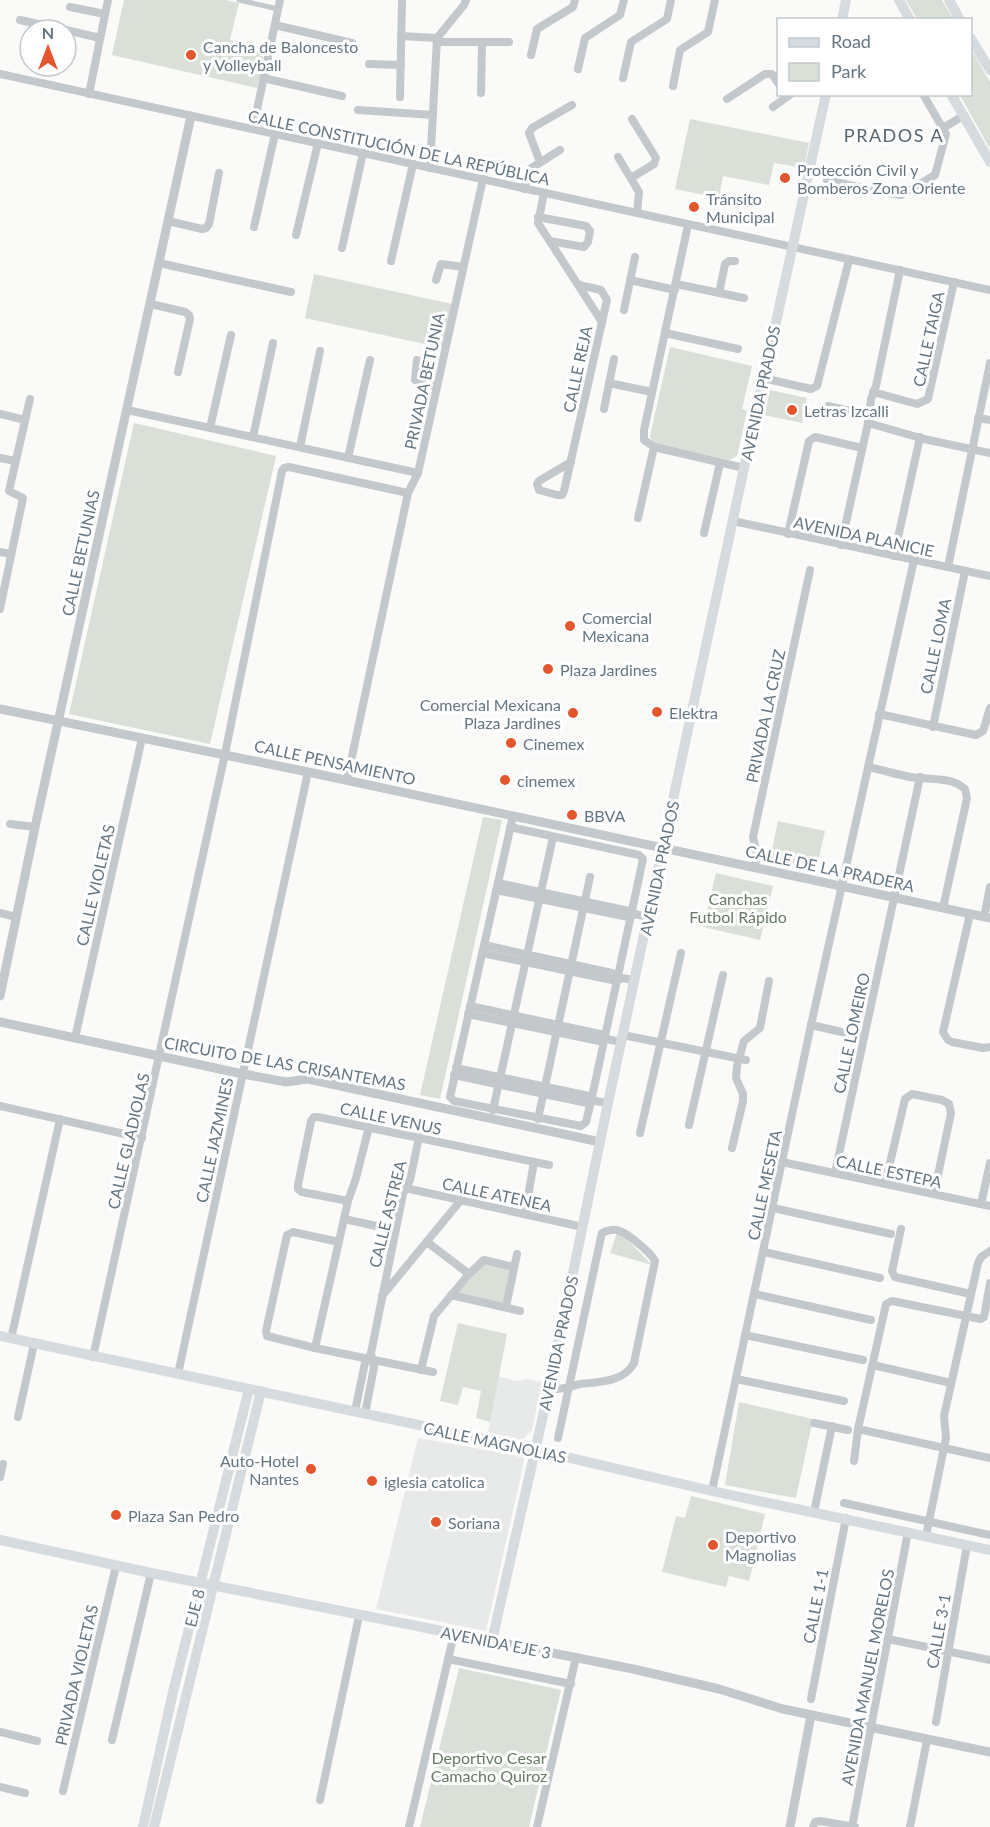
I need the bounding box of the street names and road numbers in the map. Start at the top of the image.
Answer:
street label: CALLE CONSTITUCIÓN DE LA REPÚBLICA [246,106,552,188]
street label: CALLE TAIGA [909,289,947,388]
street label: PRIVADA BETUNIA [400,311,448,451]
street label: CALLE REJA [559,324,595,414]
street label: AVENIDA PRADOS [736,324,784,462]
street label: CALLE BETUNIAS [57,488,103,618]
street label: AVENIDA PLANICIE [792,512,936,560]
street label: CALLE LOMA [916,596,954,696]
street label: PRIVADA LA CRUZ [742,647,788,784]
street label: CALLE PENSAMIENTO [253,736,417,788]
street label: AVENIDA PRADOS [635,799,683,937]
street label: CALLE VIOLETAS [72,822,118,948]
street label: CALLE DE LA PRADERA [744,841,916,895]
street label: CALLE LOMEIRO [829,971,873,1095]
street label: CIRCUITO DE LAS CRISANTEMAS [163,1032,407,1094]
street label: CALLE GLADIOLAS [103,1071,153,1211]
street label: CALLE JAZMINES [191,1076,237,1204]
street label: CALLE VENUS [338,1098,444,1138]
street label: CALLE MESETA [743,1128,785,1242]
street label: CALLE ESTEPA [834,1151,944,1192]
street label: CALLE ASTREA [364,1158,410,1270]
street label: CALLE ATENEA [441,1173,554,1215]
street label: AVENIDA PRADOS [534,1274,582,1412]
street label: CALLE MAGNOLIAS [422,1418,568,1466]
street label: CALLE 1-1 [798,1567,832,1645]
street label: AVENIDA MANUEL MORELOS [837,1567,897,1787]
street label: EJE 8 [180,1587,208,1629]
street label: CALLE 3-1 [922,1592,954,1670]
street label: PRIVADA VIOLETAS [51,1603,101,1747]
street label: AVENIDA EJE 3 [439,1622,553,1662]

